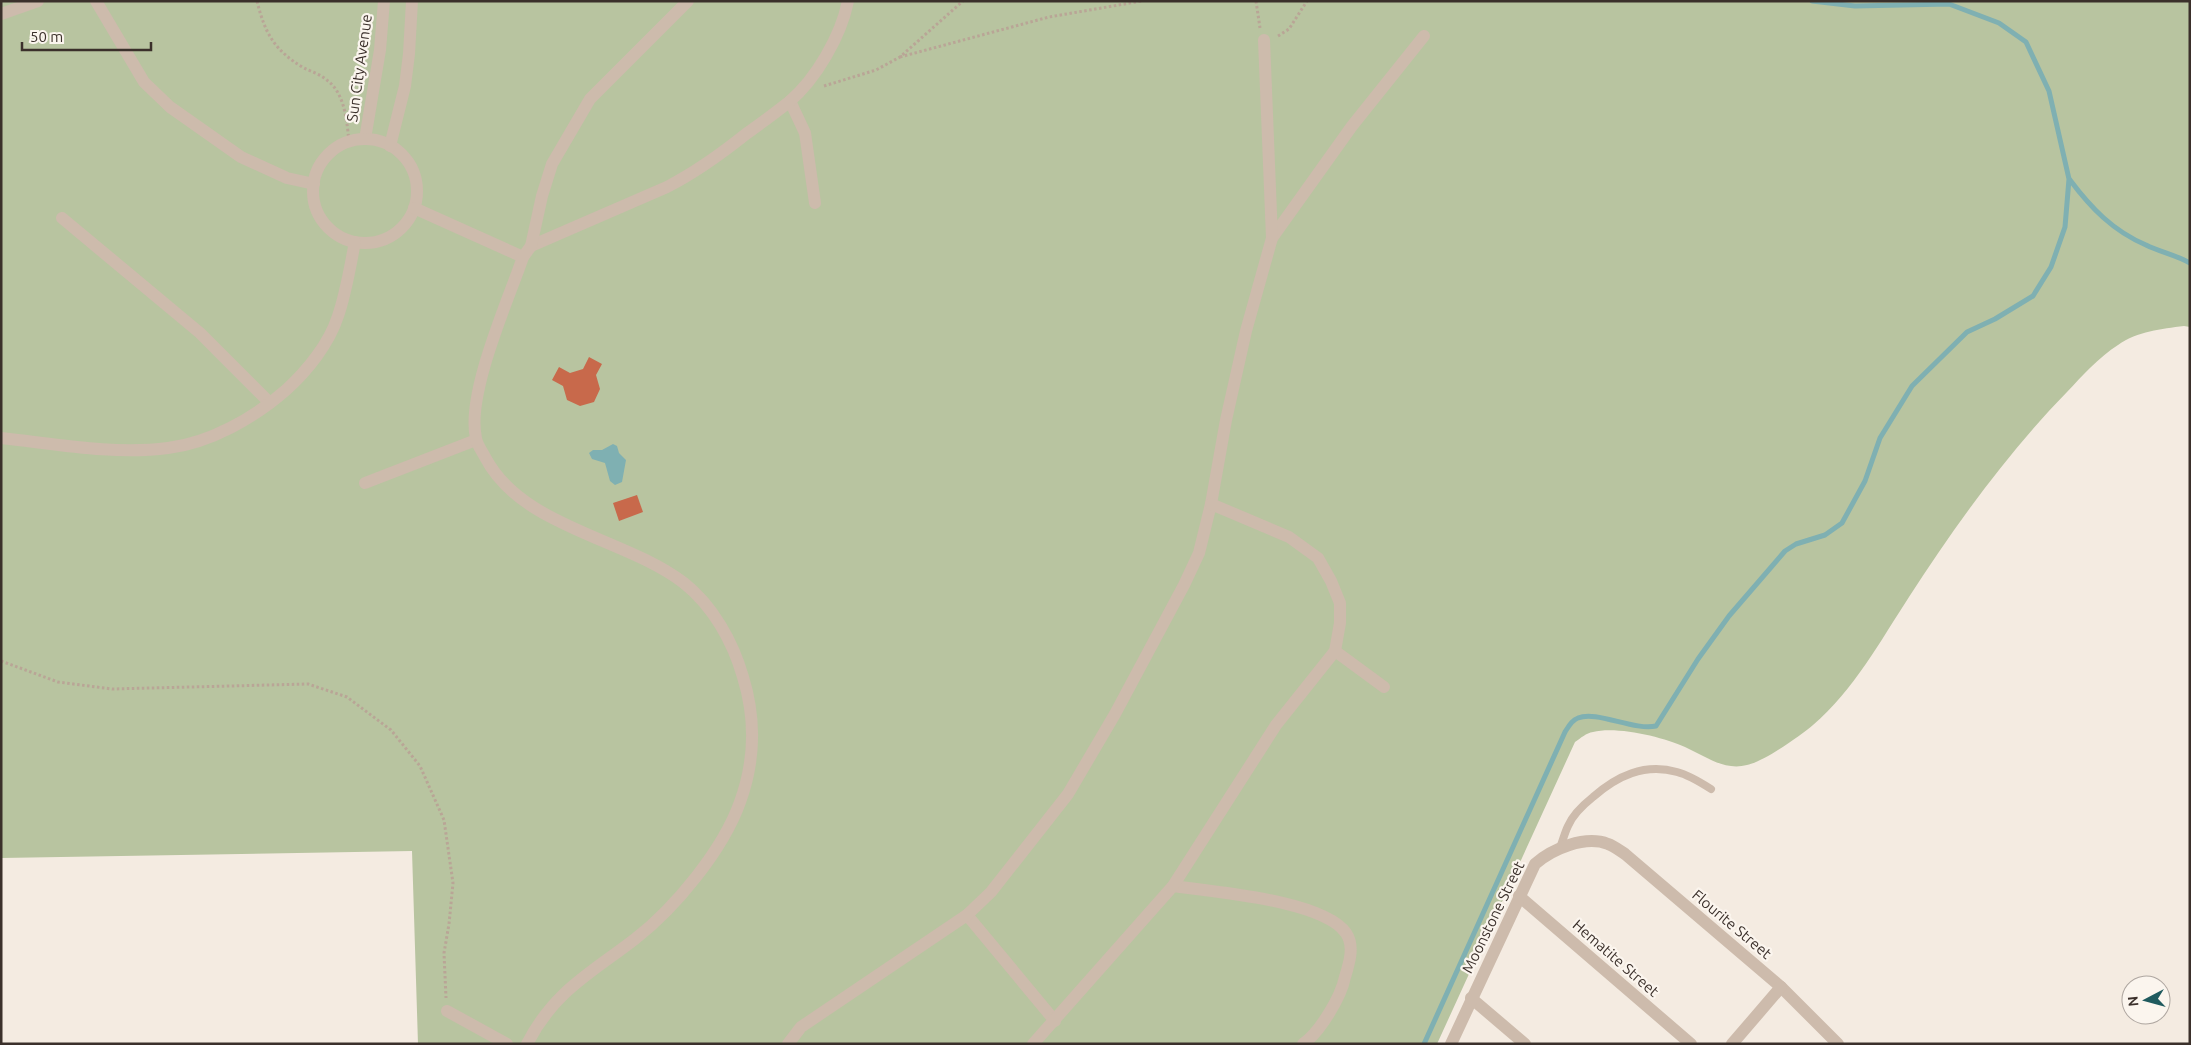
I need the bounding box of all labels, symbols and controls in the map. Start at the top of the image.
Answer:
street label: Sun City Avenue [343,13,375,123]
scale bar [22,20,151,52]
text: 50 m [30,28,63,45]
street label: Moonstone Street [1459,858,1528,976]
street label: Flourite Street [1689,886,1775,962]
street label: Hematite Street [1570,916,1663,1000]
north arrow [2121,975,2171,1025]
text: N [2125,995,2142,1007]

